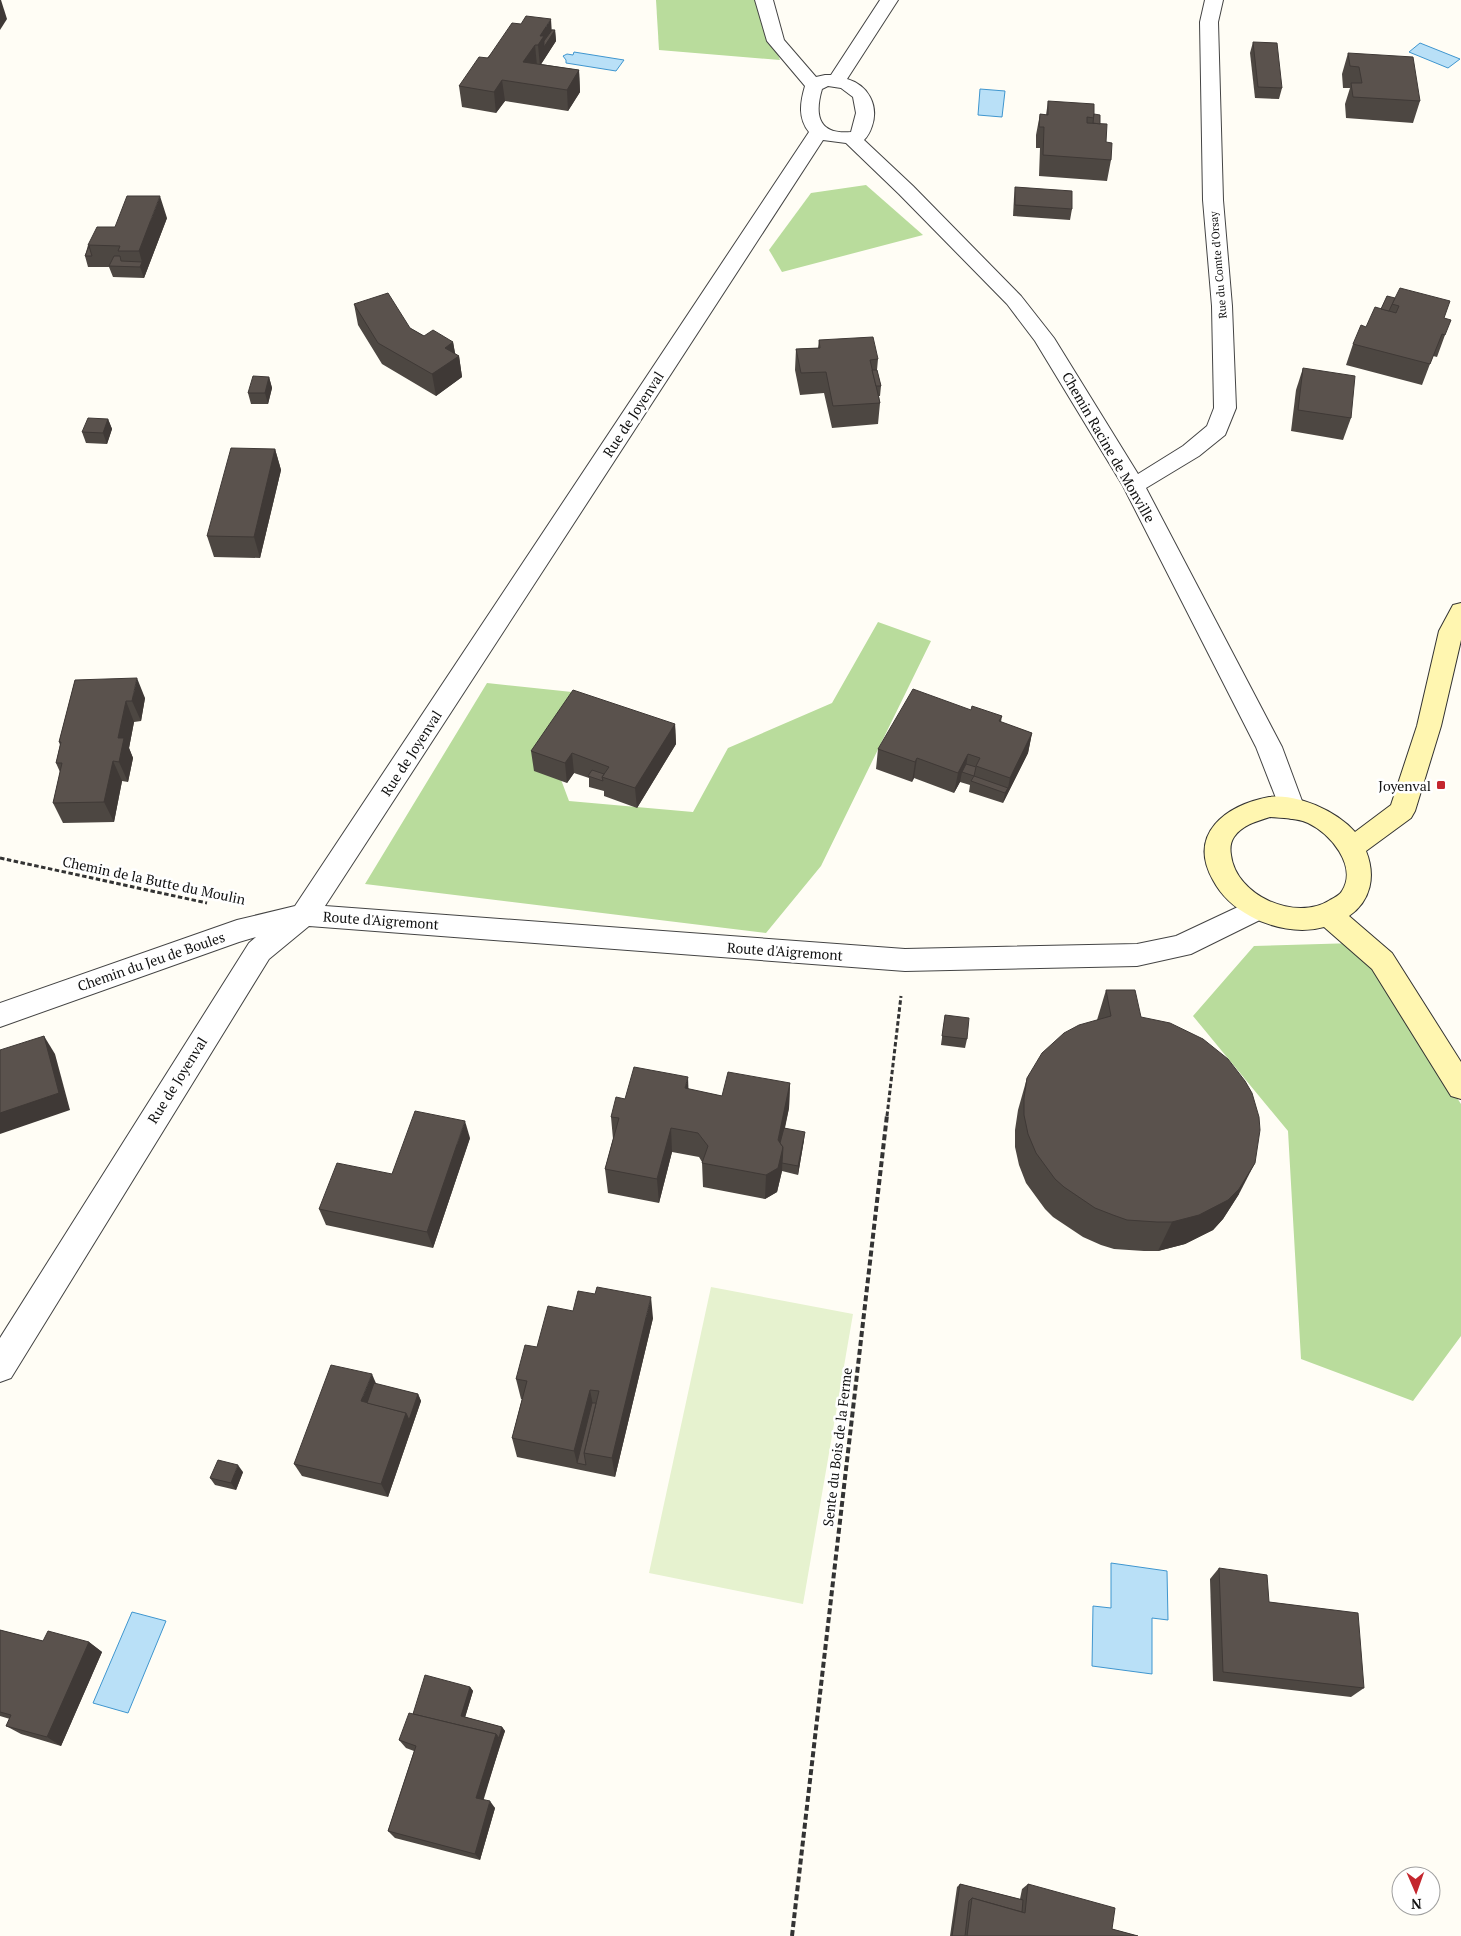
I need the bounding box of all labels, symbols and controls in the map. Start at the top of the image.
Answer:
street label: Rue du Comte d'Orsay [1206,210,1230,319]
street label: Rue de Joyenval [598,368,668,460]
street label: Chemin Racine de Monville [1058,368,1160,526]
street label: Rue de Joyenval [376,707,446,799]
place label: Joyenval [1378,776,1431,795]
marker: Joyenval [1435,779,1447,791]
street label: Chemin de la Butte du Moulin [61,851,248,909]
street label: Route d'Aigremont [322,906,440,934]
street label: Chemin du Jeu de Boules [75,927,227,995]
street label: Route d'Aigremont [726,937,844,965]
street label: Rue de Joyenval [143,1033,211,1127]
street label: Sente du Bois de la Ferme [818,1367,856,1527]
north arrow [1391,1866,1441,1916]
text: N [1410,1895,1422,1914]

